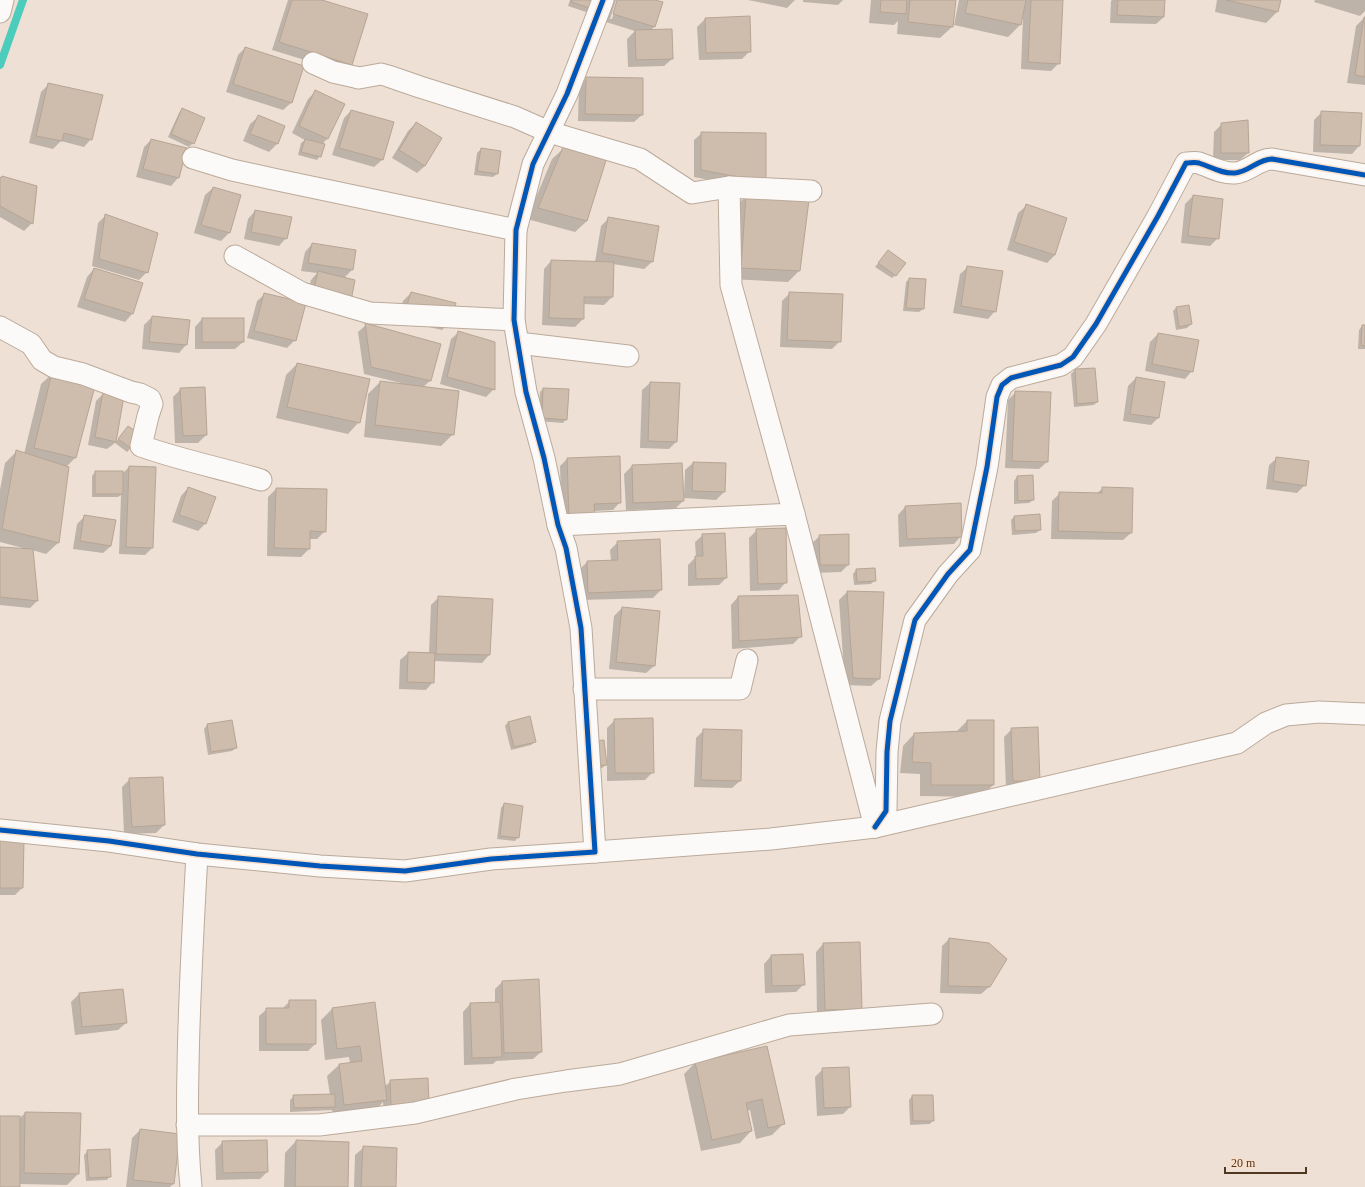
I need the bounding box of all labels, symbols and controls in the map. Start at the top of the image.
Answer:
scale bar [1225,1149,1306,1175]
text: 20 m [1231,1156,1256,1170]

